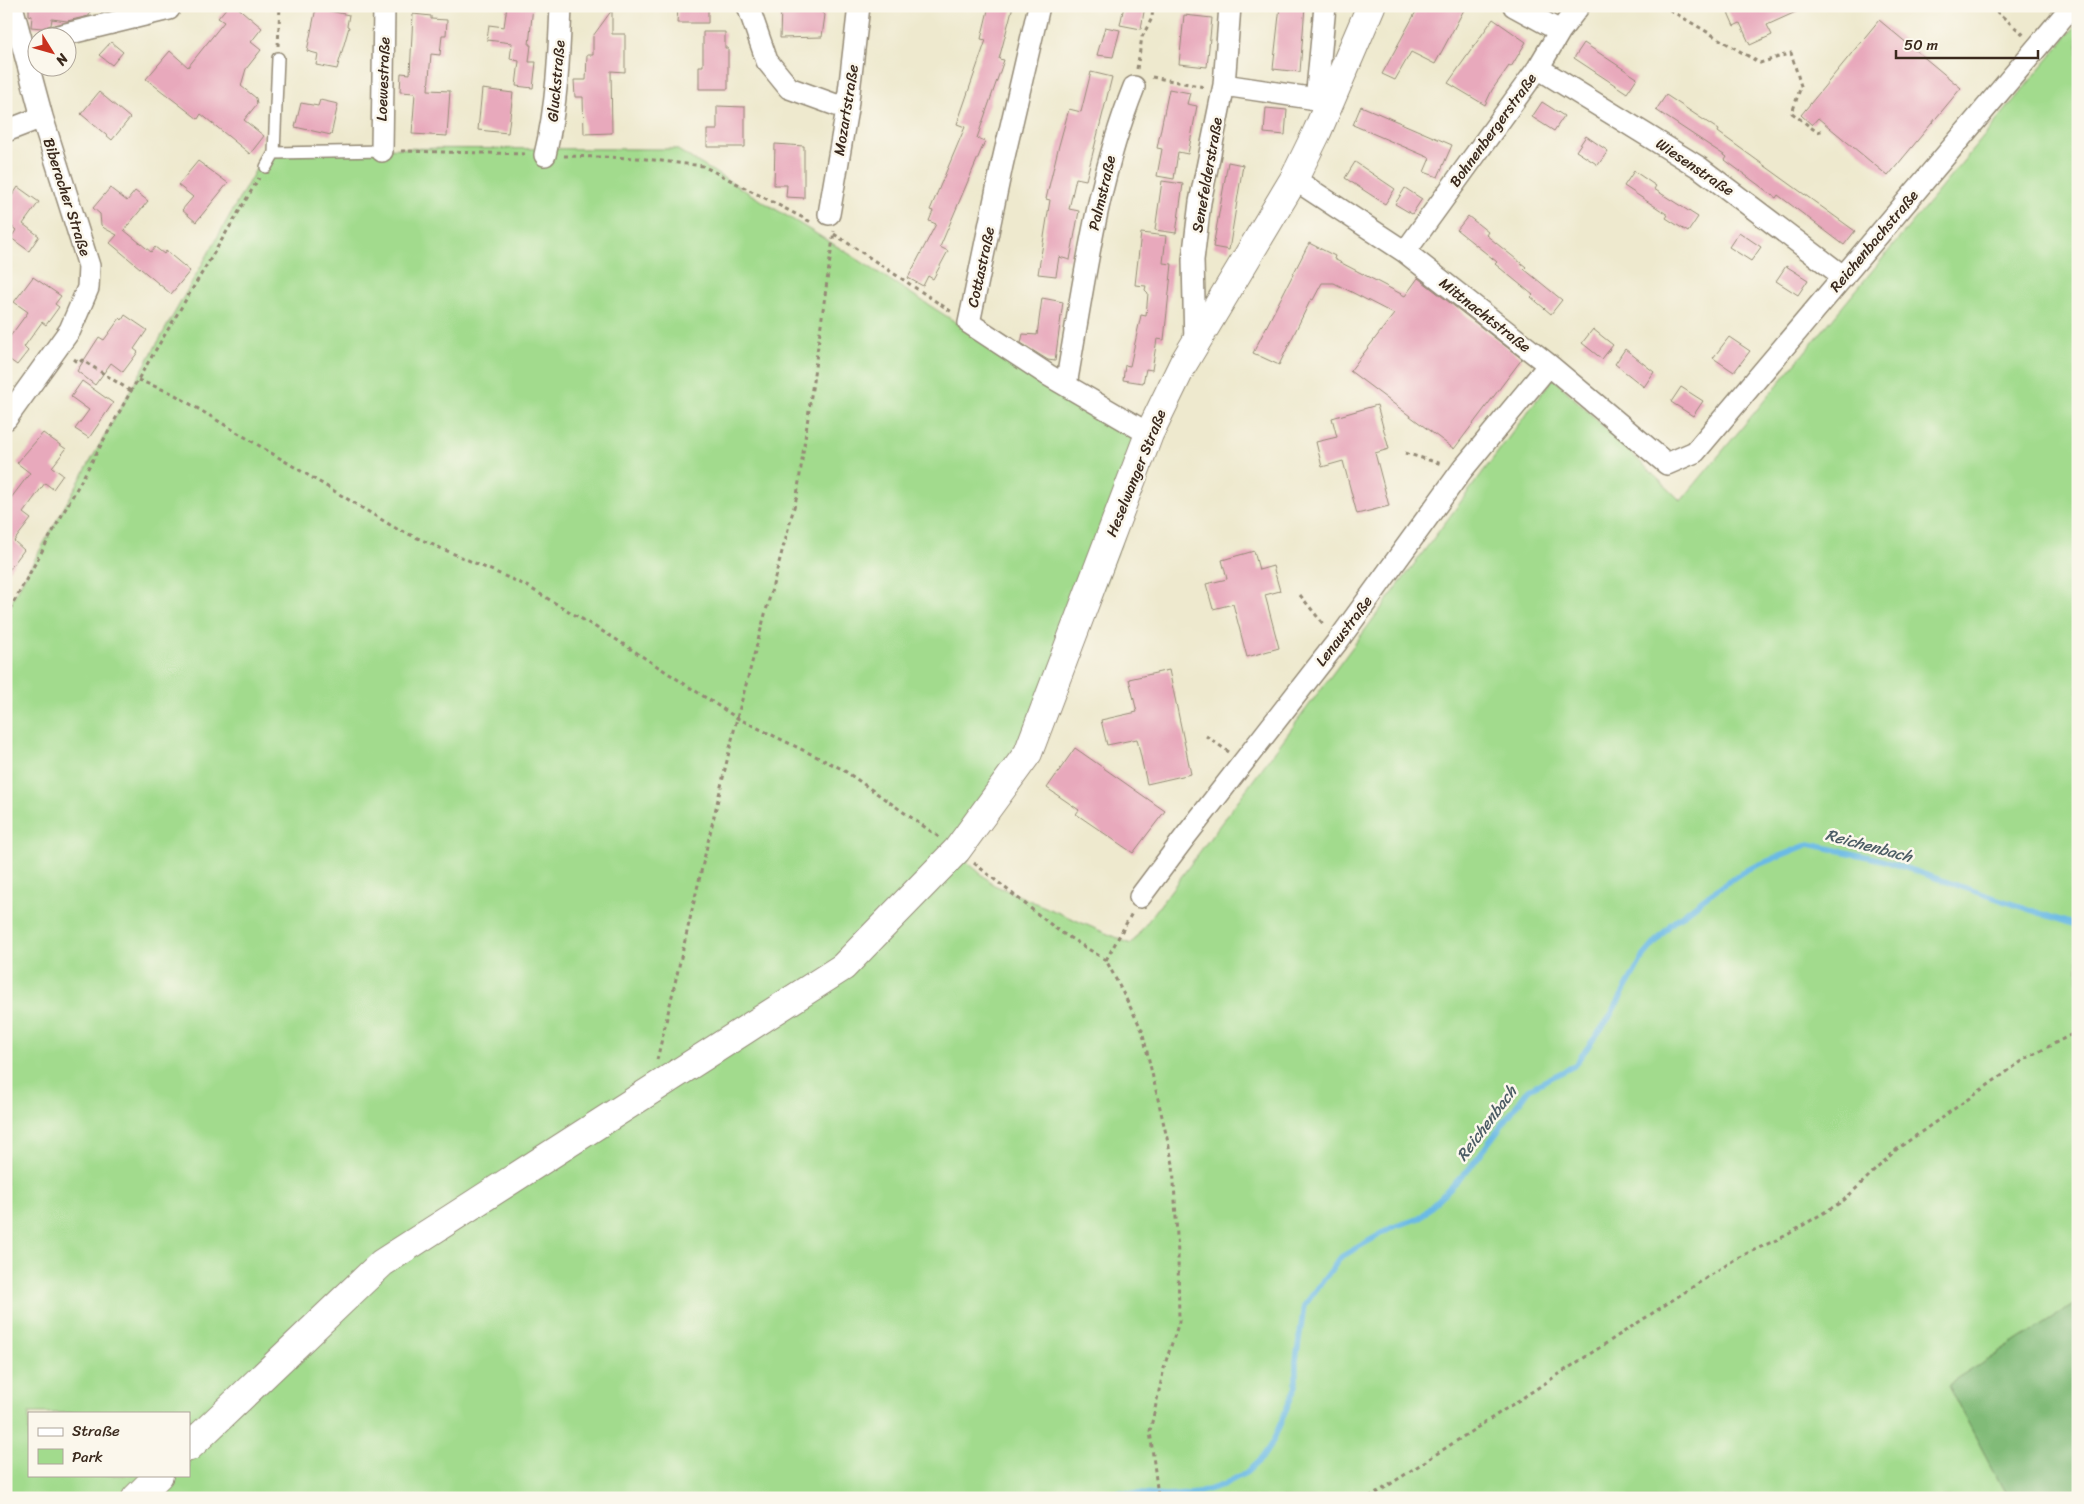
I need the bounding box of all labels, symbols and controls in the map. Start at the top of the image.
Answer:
north arrow [28,28,78,78]
scale bar [1896,28,2039,60]
text: 50 m [1904,32,1939,58]
street label: Loewestraße [369,36,397,122]
street label: Gluckstraße [539,39,573,123]
text: N [49,47,75,71]
street label: Mozartstraße [826,62,866,157]
street label: Bohnenbergerstraße [1442,67,1544,193]
street label: Senefelderstraße [1184,115,1230,235]
street label: Wiesenstraße [1650,131,1740,203]
street label: Biberacher Straße [36,134,98,260]
street label: Palmstraße [1081,153,1123,233]
street label: Reichenbachstraße [1823,184,1925,298]
street label: Cottastraße [960,224,1002,310]
street label: Mittnachtstraße [1433,271,1537,360]
street label: Heselwanger Straße [1099,405,1173,541]
street label: Lenaustraße [1309,590,1380,672]
water label: Reichenbach [1822,820,1917,871]
water label: Reichenbach [1448,1078,1526,1167]
legend [28,1412,190,1476]
text: Straße [72,1418,120,1444]
text: Park [72,1444,103,1470]

